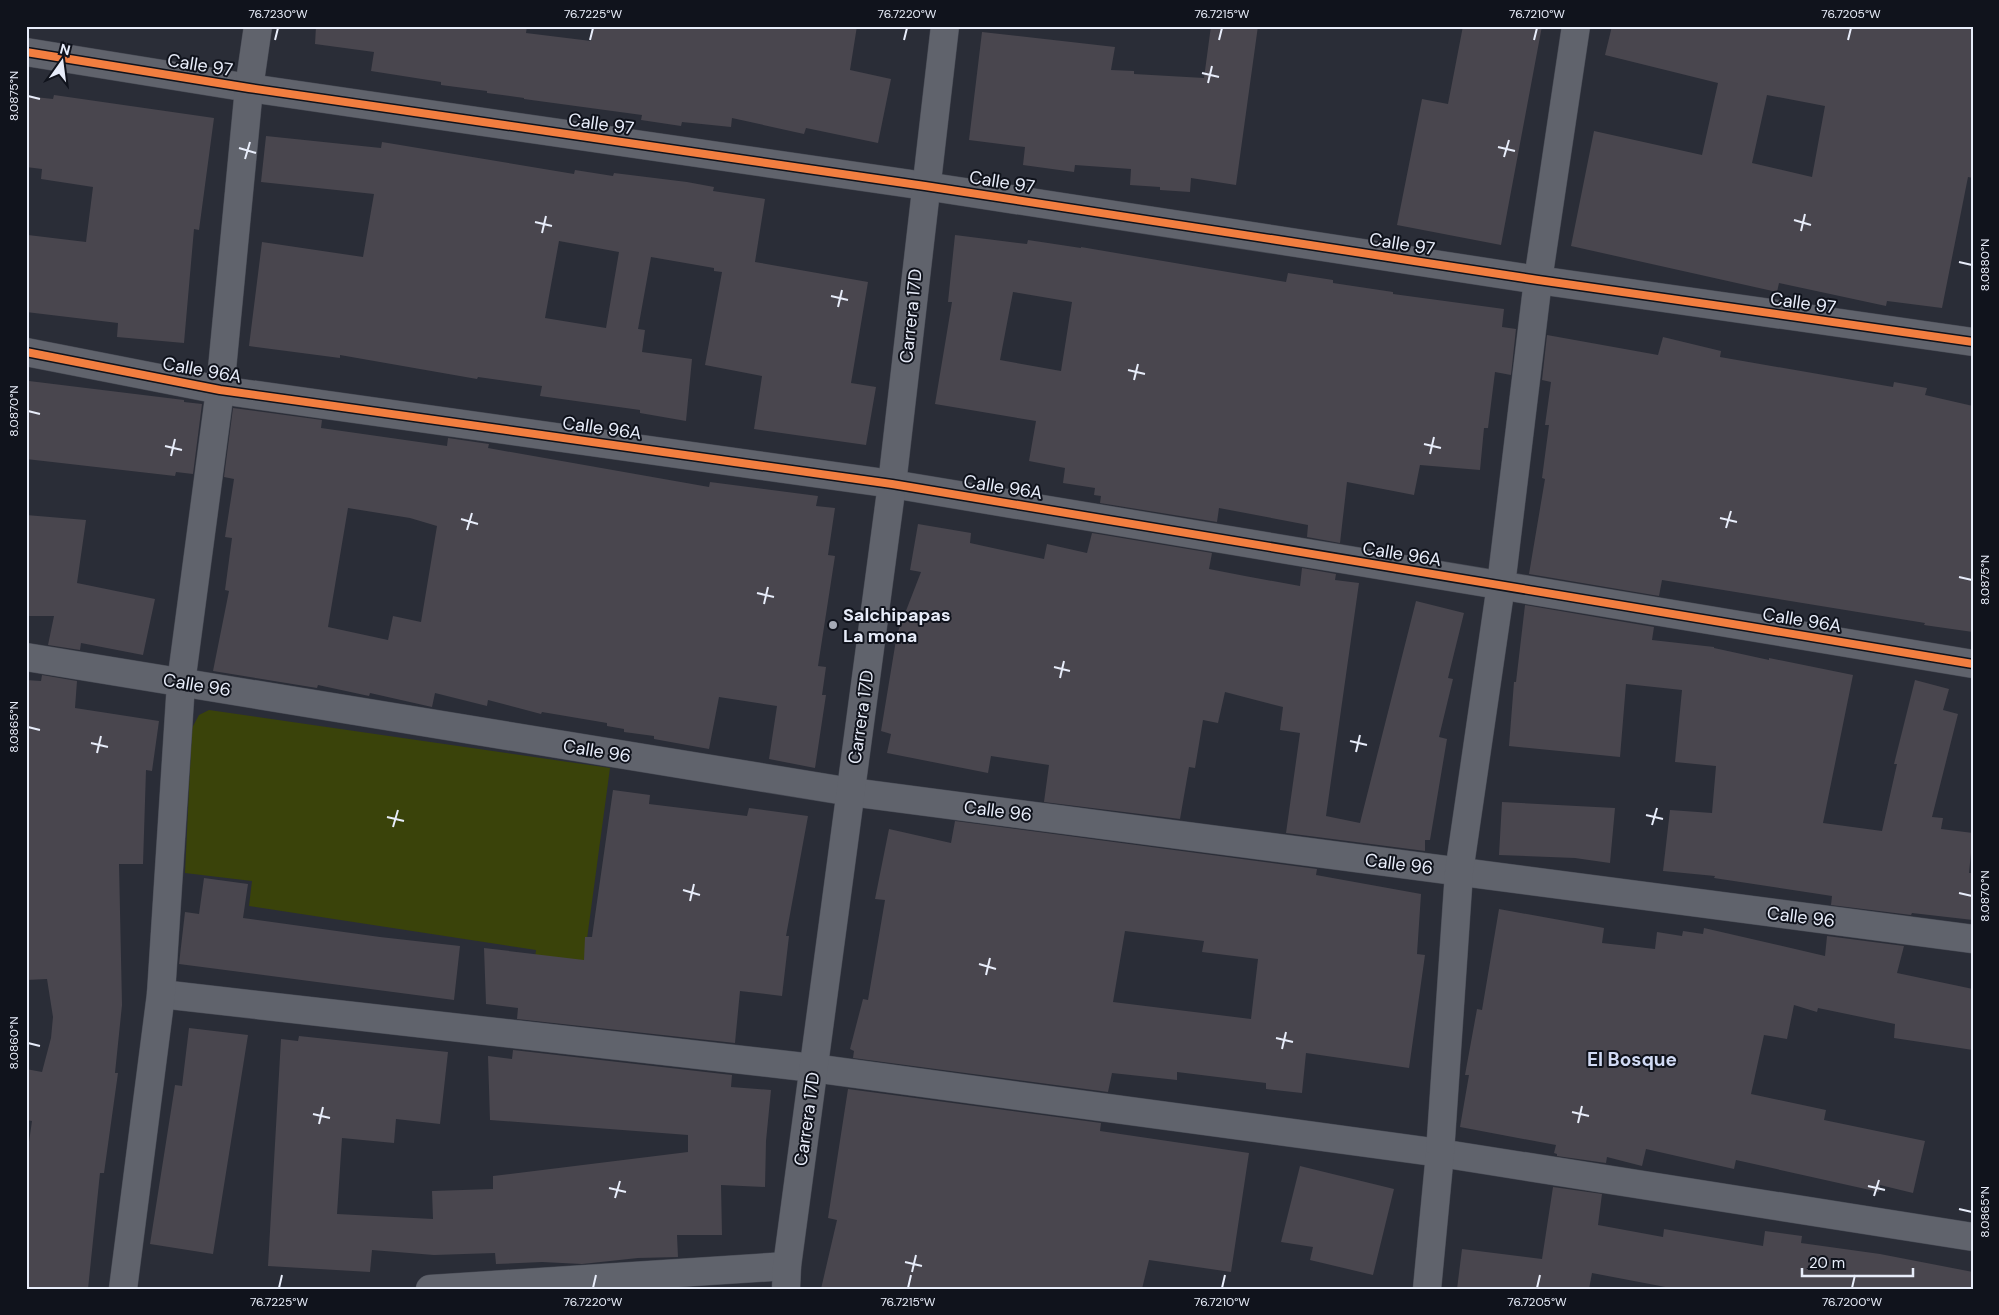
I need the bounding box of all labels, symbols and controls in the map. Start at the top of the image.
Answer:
text: 76.7230°W [248,6,308,22]
text: 76.7225°W [564,6,622,22]
text: 76.7220°W [878,6,937,22]
text: 76.7215°W [1195,6,1250,22]
text: 76.7210°W [1509,6,1565,22]
text: 76.7205°W [1821,6,1881,22]
north arrow [38,38,88,88]
text: N [58,39,72,59]
street label: Calle 97 [165,48,235,82]
text: 8.0875°N [6,71,22,121]
street label: Calle 97 [567,108,635,140]
street label: Calle 97 [967,165,1037,199]
street label: Calle 97 [1367,227,1437,261]
text: 8.0880°N [1977,239,1993,291]
street label: Carrera 17D [894,268,928,364]
street label: Calle 97 [1769,287,1837,319]
street label: Calle 96A [161,351,243,389]
text: 8.0870°N [6,385,22,437]
street label: Calle 96A [561,411,643,445]
street label: Calle 96A [962,469,1044,505]
street label: Calle 96A [1361,536,1443,572]
text: 8.0875°N [1977,555,1993,605]
street label: Calle 96A [1761,602,1843,638]
place label: Salchipapas La mona [843,603,950,648]
marker: Salchipapas La mona [827,619,839,631]
street label: Calle 96 [161,668,233,702]
street label: Carrera 17D [843,668,879,766]
text: 8.0865°N [6,701,22,753]
street label: Calle 96 [561,734,633,768]
street label: Calle 96 [963,795,1033,827]
street label: Calle 96 [1364,848,1434,880]
text: 8.0870°N [1977,870,1993,922]
street label: Calle 96 [1766,901,1836,933]
text: 8.0860°N [6,1017,22,1069]
district label: El Bosque [1587,1047,1677,1072]
street label: Carrera 17D [789,1070,825,1168]
text: 8.0865°N [1977,1186,1993,1238]
scale bar [1802,1245,1913,1277]
text: 20 m [1809,1253,1845,1273]
text: 76.7225°W [250,1294,308,1310]
text: 76.7220°W [564,1294,623,1310]
text: 76.7215°W [881,1294,936,1310]
text: 76.7210°W [1194,1294,1250,1310]
text: 76.7205°W [1507,1294,1567,1310]
text: 76.7200°W [1822,1294,1882,1310]

